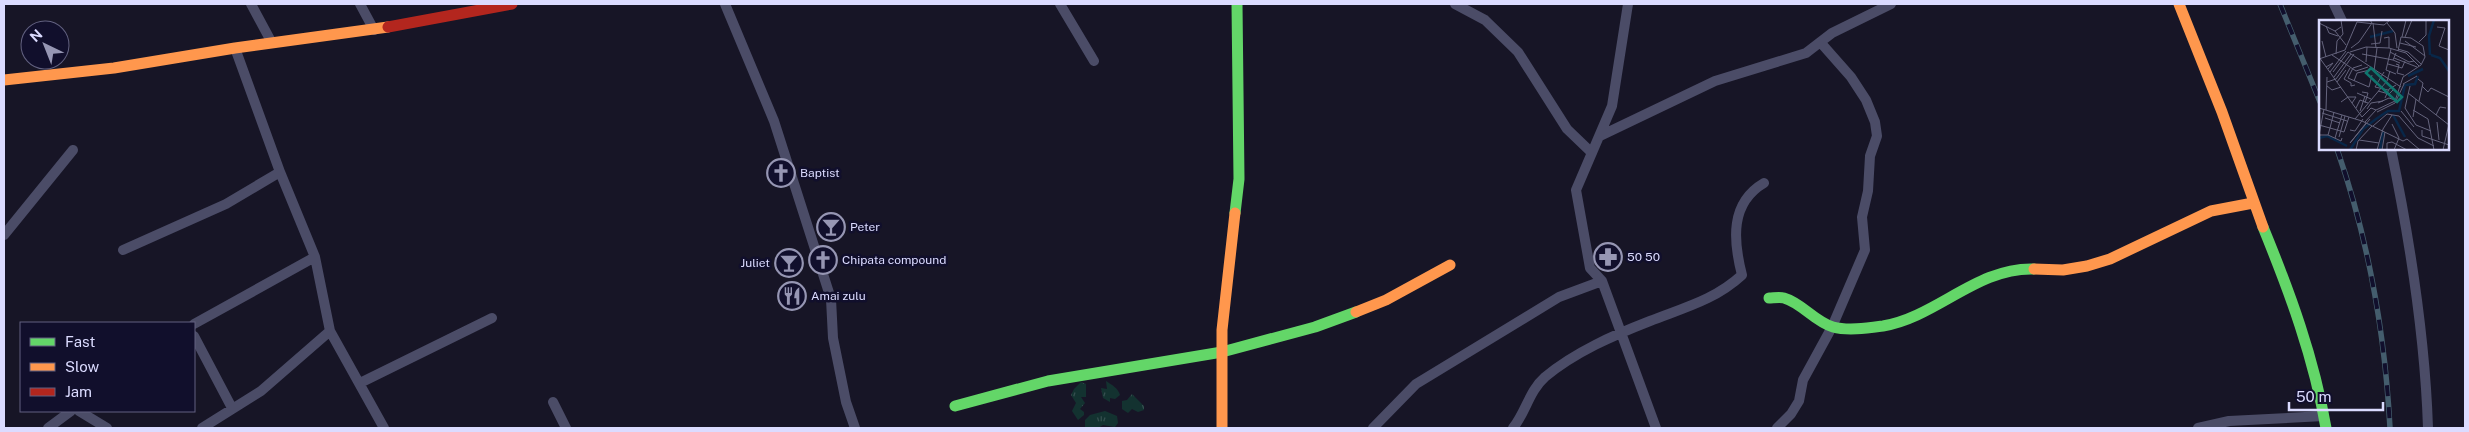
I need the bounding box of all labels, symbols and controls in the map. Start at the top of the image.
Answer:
north arrow [20,20,70,70]
inset map [2319,20,2449,150]
text: N [27,26,46,45]
church icon: Baptist [766,158,796,188]
place label: Baptist [800,166,840,180]
bar icon: Peter [816,212,846,242]
place label: Peter [850,220,880,234]
pharmacy icon: 50 50 [1593,242,1623,272]
church icon: Chipata compound [808,245,838,275]
bar icon: Juliet [774,248,804,278]
place label: 50 50 [1627,250,1660,264]
place label: Chipata compound [842,253,946,267]
place label: Juliet [741,256,770,270]
restaurant icon: Amai zulu [777,281,807,311]
place label: Amai zulu [811,289,866,303]
legend [20,322,195,412]
text: Fast [65,333,95,350]
text: Slow [65,358,100,375]
scale bar [2289,380,2383,412]
text: Jam [65,383,92,400]
text: 50 m [2296,388,2331,405]

